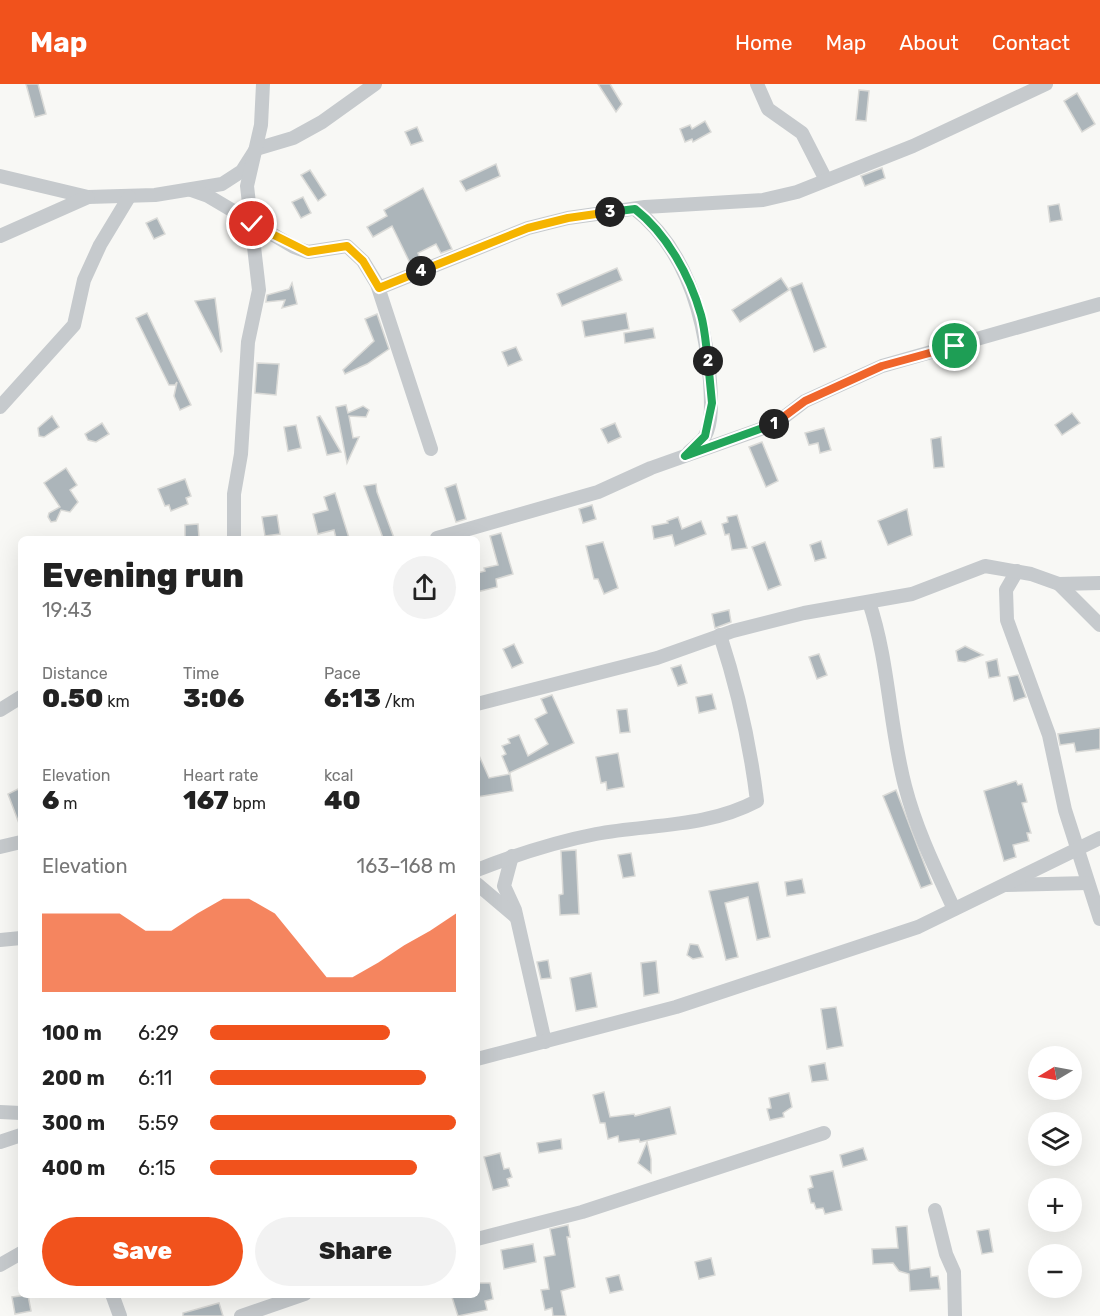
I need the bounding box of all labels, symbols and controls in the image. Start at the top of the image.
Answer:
text: Map [30,26,87,59]
text: Home [735,30,792,55]
text: Map [825,30,866,55]
text: About [899,30,959,55]
text: Contact [992,30,1070,55]
pin: 3 [595,197,625,227]
pin [226,198,277,249]
text: 3 [605,202,615,221]
icon: check [235,207,268,240]
pin: 4 [406,256,436,286]
text: 4 [416,261,426,280]
pin [929,320,980,371]
icon: arrive [938,329,971,362]
pin: 2 [693,346,723,376]
text: 2 [703,351,713,370]
pin: 1 [759,409,789,439]
text: 1 [770,414,778,433]
text: Evening run [42,556,244,595]
button: share [393,556,456,619]
text: 19:43 [42,598,92,622]
text: Distance [42,664,108,683]
text: Time [183,664,219,683]
text: Pace [324,664,361,683]
text: 0.50 [42,683,103,714]
text: 3:06 [183,683,244,714]
text: 6:13 [324,683,381,714]
text: km [103,692,130,711]
text: /km [381,692,415,711]
text: Elevation [42,766,111,785]
text: Heart rate [183,766,258,785]
text: kcal [324,766,353,785]
text: 6 [42,785,59,816]
text: 167 [183,785,229,816]
text: 40 [324,785,361,816]
text: m [59,794,78,813]
text: bpm [229,794,266,813]
text: Elevation [42,854,128,878]
text: 163–168 m [357,854,456,878]
text: 100 m [42,1021,102,1045]
text: 6:29 [138,1021,179,1045]
north arrow [1028,1046,1082,1100]
map controls [1028,1046,1082,1298]
text: 200 m [42,1066,105,1090]
text: 6:11 [138,1066,172,1090]
text: 300 m [42,1111,105,1135]
text: 5:59 [138,1111,179,1135]
button: layers [1028,1112,1082,1166]
text: 400 m [42,1156,105,1180]
text: 6:15 [138,1156,176,1180]
button: + [1028,1178,1082,1232]
button: Save [42,1217,243,1286]
button: Share [255,1217,456,1286]
button: − [1028,1244,1082,1298]

